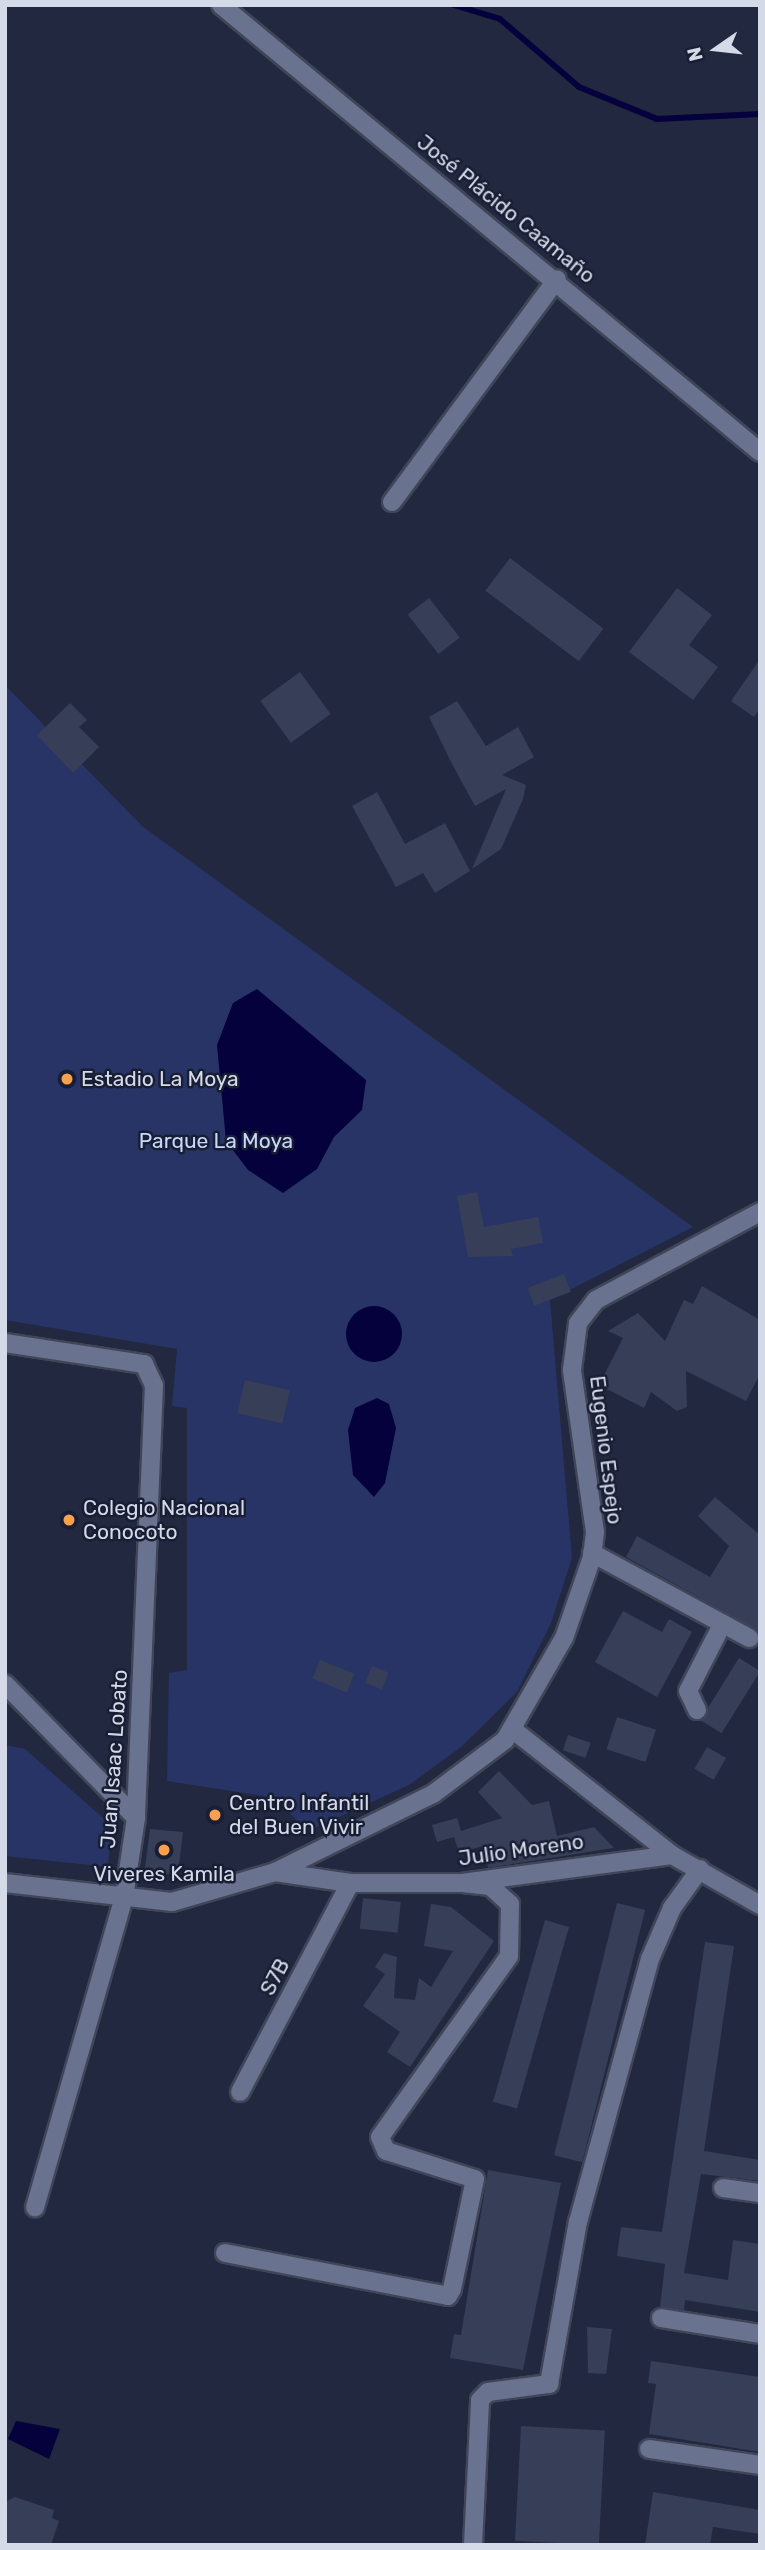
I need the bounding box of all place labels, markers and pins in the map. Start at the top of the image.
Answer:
place label: Estadio La Moya [81,1066,239,1092]
marker: Estadio La Moya [59,1071,75,1087]
place label: Colegio Nacional Conocoto [83,1495,245,1545]
marker: Colegio Nacional Conocoto [61,1512,77,1528]
place label: Centro Infantil del Buen Vivir [229,1790,369,1840]
marker: Centro Infantil del Buen Vivir [207,1807,223,1823]
marker: Viveres Kamila [156,1842,172,1858]
place label: Viveres Kamila [93,1861,235,1887]

